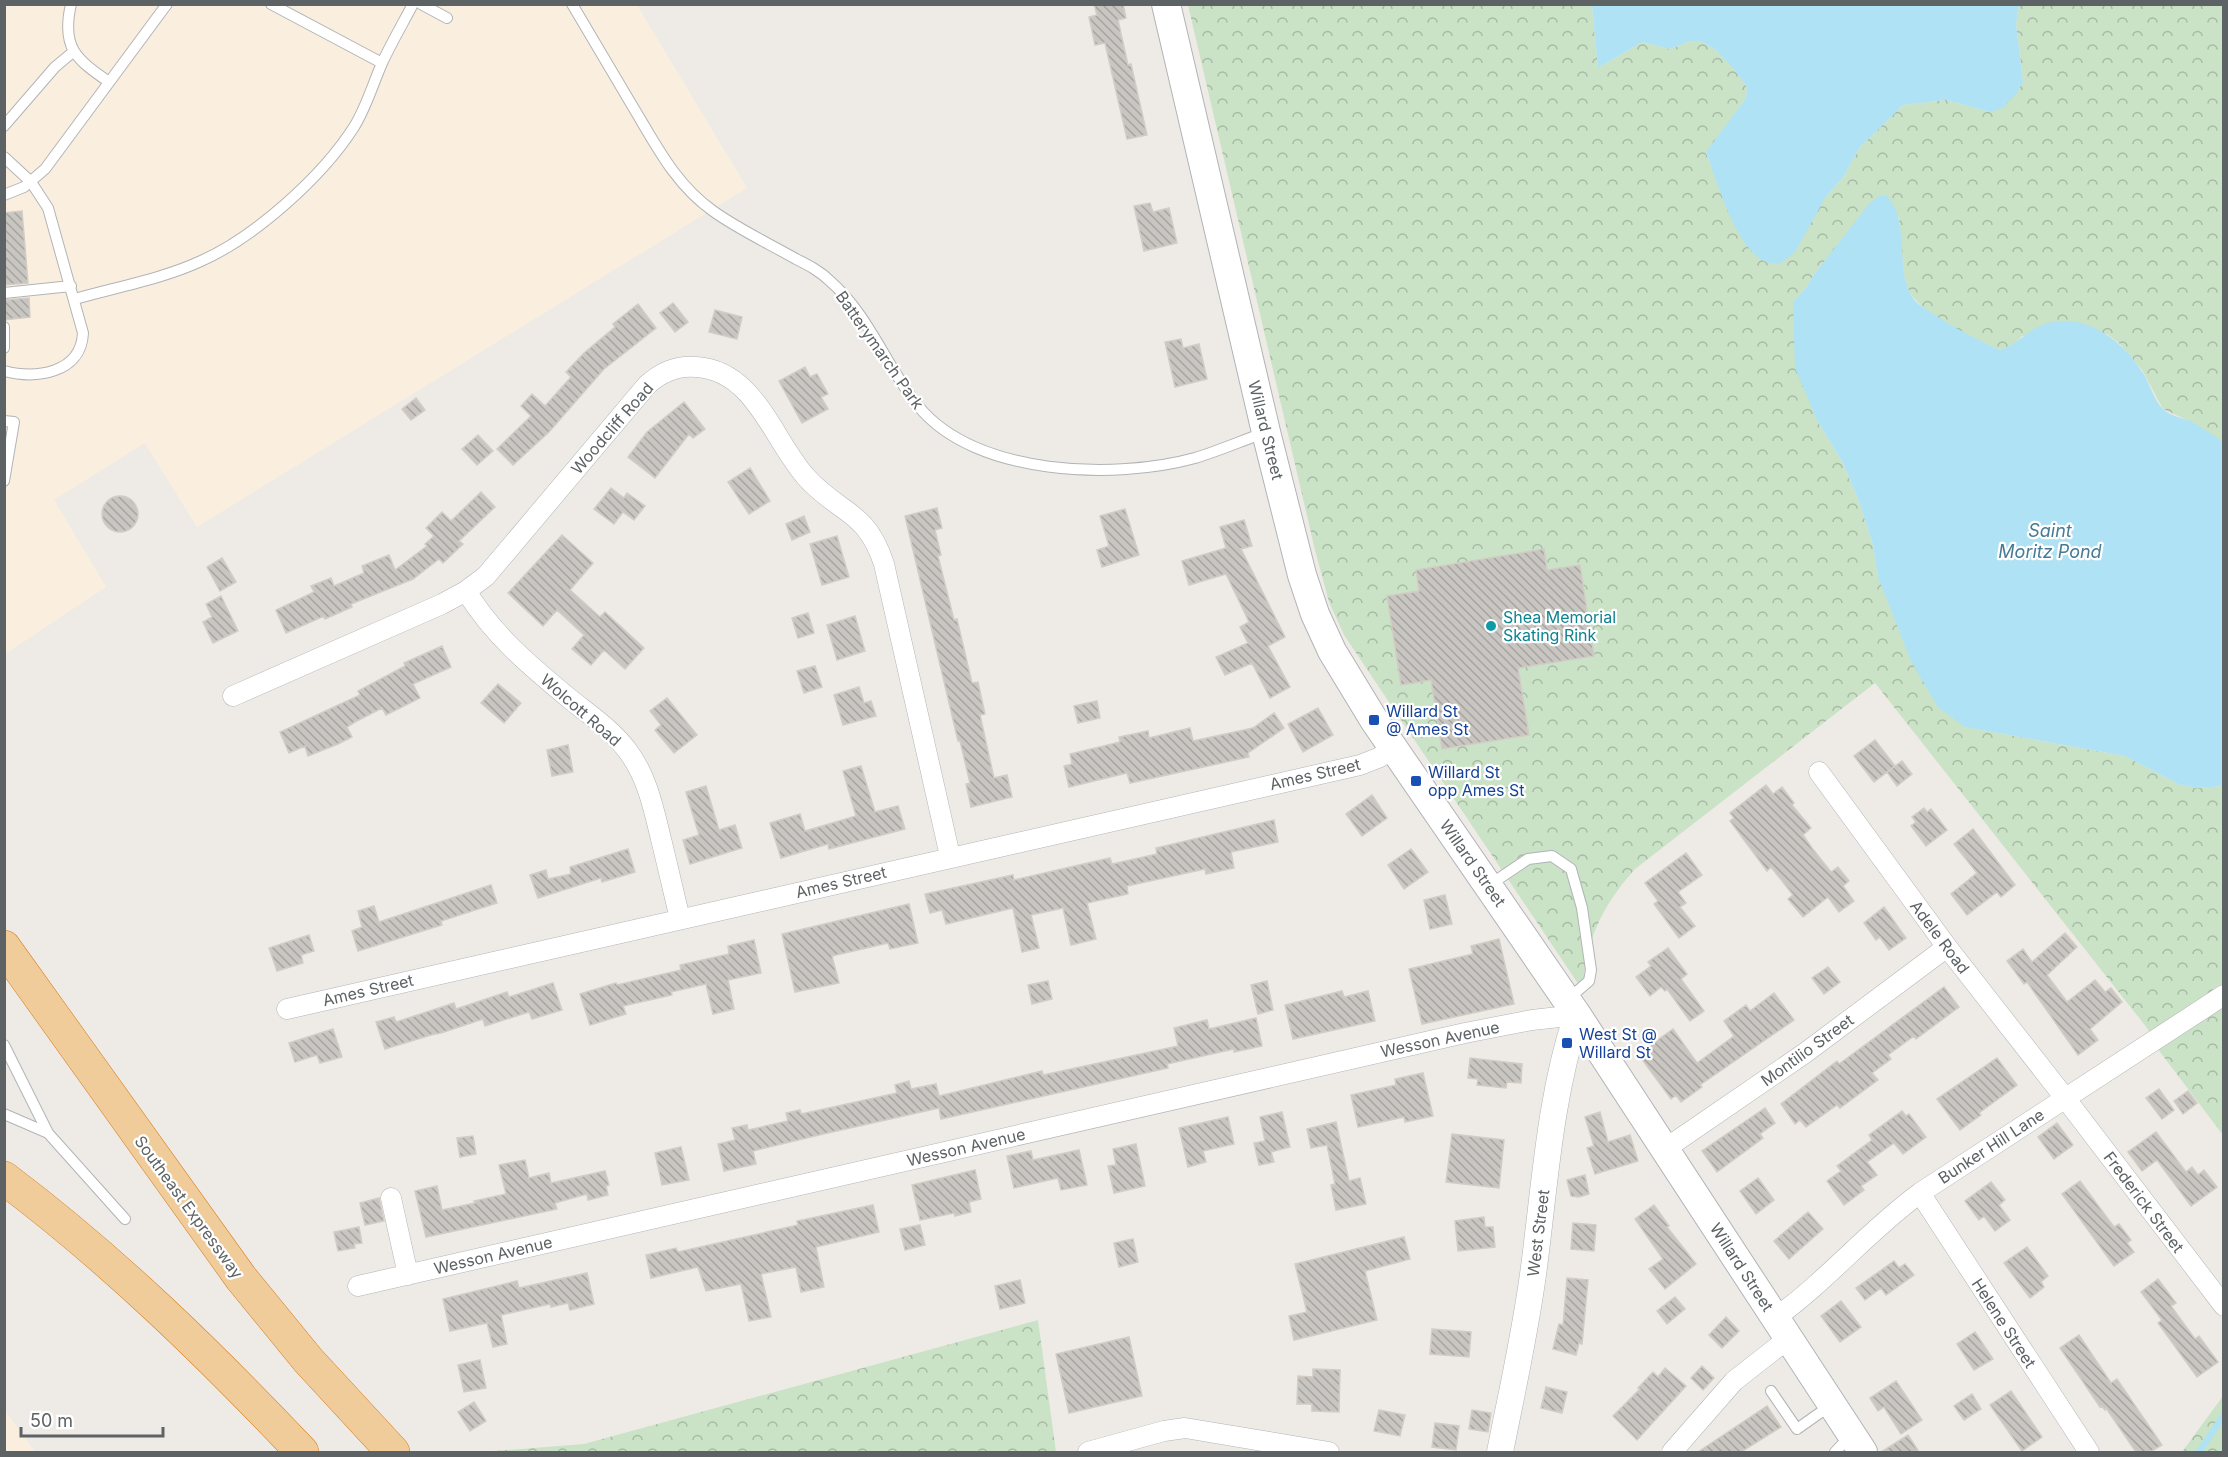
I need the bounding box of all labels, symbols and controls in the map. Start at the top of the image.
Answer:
street label: Batterymarch Park [832,287,928,413]
street label: Woodcliff Road [567,378,657,478]
street label: Willard Street [1244,378,1288,482]
water label: Saint Moritz Pond [1998,520,2102,562]
place label: Shea Memorial Skating Rink [1503,607,1616,645]
marker: Shea Memorial Skating Rink [1484,619,1498,633]
street label: Wolcott Road [537,670,625,750]
place label: Willard St @ Ames St [1386,701,1469,739]
marker: Willard St @ Ames St [1367,713,1381,727]
street label: Ames Street [1268,754,1362,794]
place label: Willard St opp Ames St [1428,762,1525,800]
marker: Willard St opp Ames St [1409,774,1423,788]
street label: Willard Street [1436,816,1510,910]
street label: Ames Street [794,862,888,902]
street label: Adele Road [1906,896,1974,978]
street label: Ames Street [321,970,415,1010]
street label: Montilio Street [1757,1010,1857,1090]
street label: Wesson Avenue [1379,1017,1501,1061]
place label: West St @ Willard St [1579,1024,1657,1062]
marker: West St @ Willard St [1560,1036,1574,1050]
street label: Bunker Hill Lane [1934,1104,2048,1188]
street label: Wesson Avenue [905,1124,1027,1170]
street label: Southeast Expressway [130,1132,248,1282]
street label: Frederick Street [2100,1148,2188,1256]
street label: West Street [1523,1188,1553,1278]
street label: Willard Street [1706,1219,1778,1315]
street label: Wesson Avenue [432,1232,554,1278]
street label: Helene Street [1968,1274,2040,1372]
scale bar [21,1400,164,1438]
text: 50 m [30,1410,73,1431]

